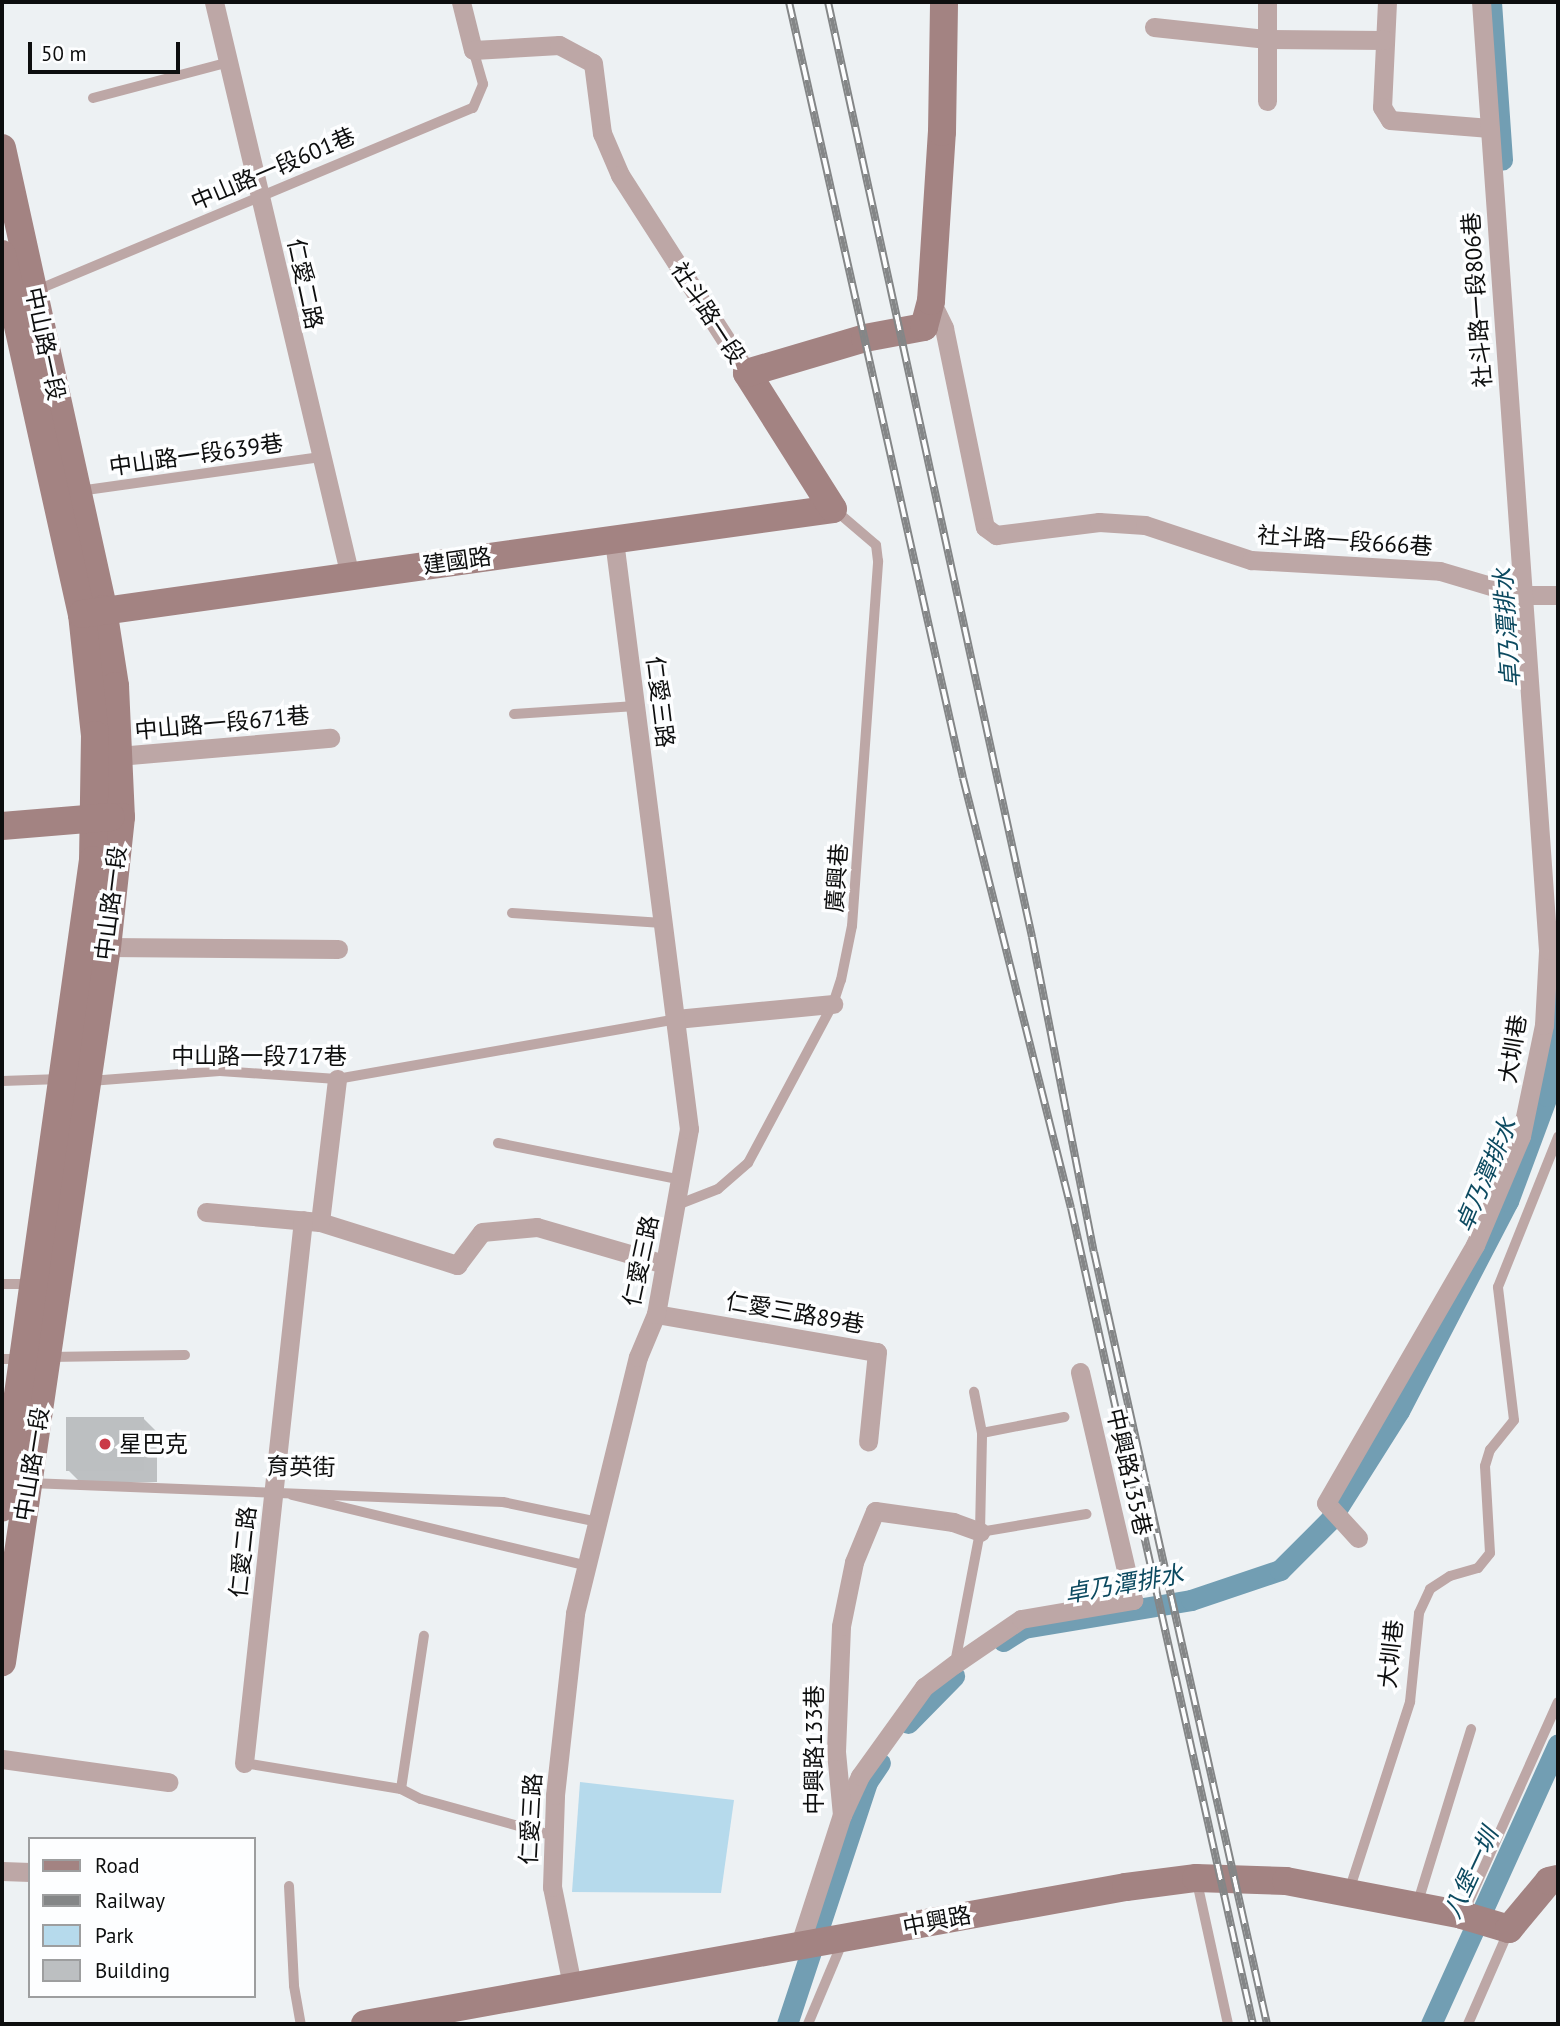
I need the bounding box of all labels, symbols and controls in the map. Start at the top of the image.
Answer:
scale bar [32,28,184,72]
text: 50 m [41,40,87,67]
street label: 中山路一段601巷 [187,122,359,216]
street label: 社斗路一段806巷 [1457,211,1497,389]
street label: 仁愛二路 [282,236,328,332]
street label: 社斗路一段 [665,257,751,369]
street label: 中山路一段 [20,285,70,403]
street label: 中山路一段639巷 [107,429,285,481]
street label: 社斗路一段666巷 [1256,521,1434,561]
street label: 建國路 [421,543,493,579]
water label: 卓乃潭排水 [1488,567,1526,689]
street label: 仁愛三路 [641,655,679,749]
street label: 中山路一段671巷 [133,702,311,744]
street label: 廣興巷 [821,843,853,913]
street label: 中山路一段 [90,844,132,962]
street label: 大圳巷 [1494,1013,1532,1085]
street label: 中山路一段717巷 [171,1042,347,1070]
water label: 卓乃潭排水 [1449,1114,1523,1236]
street label: 仁愛三路 [618,1213,664,1309]
street label: 仁愛三路89巷 [724,1287,866,1339]
street label: 中山路一段 [9,1405,55,1523]
street label: 中興路135巷 [1101,1406,1157,1538]
place label: 星巴克 [119,1430,188,1458]
marker: 星巴克 [97,1436,113,1452]
street label: 育英街 [266,1453,336,1481]
street label: 仁愛二路 [224,1505,262,1599]
water label: 卓乃潭排水 [1062,1559,1186,1609]
street label: 大圳巷 [1374,1618,1408,1690]
street label: 中興路133巷 [800,1685,828,1815]
street label: 仁愛三路 [515,1772,547,1866]
water label: 八堡一圳 [1438,1823,1504,1923]
legend [28,1837,256,1998]
text: Road [95,1852,139,1879]
text: Railway [95,1887,165,1914]
street label: 中興路 [901,1901,973,1941]
text: Park [95,1922,134,1949]
text: Building [95,1957,170,1984]

